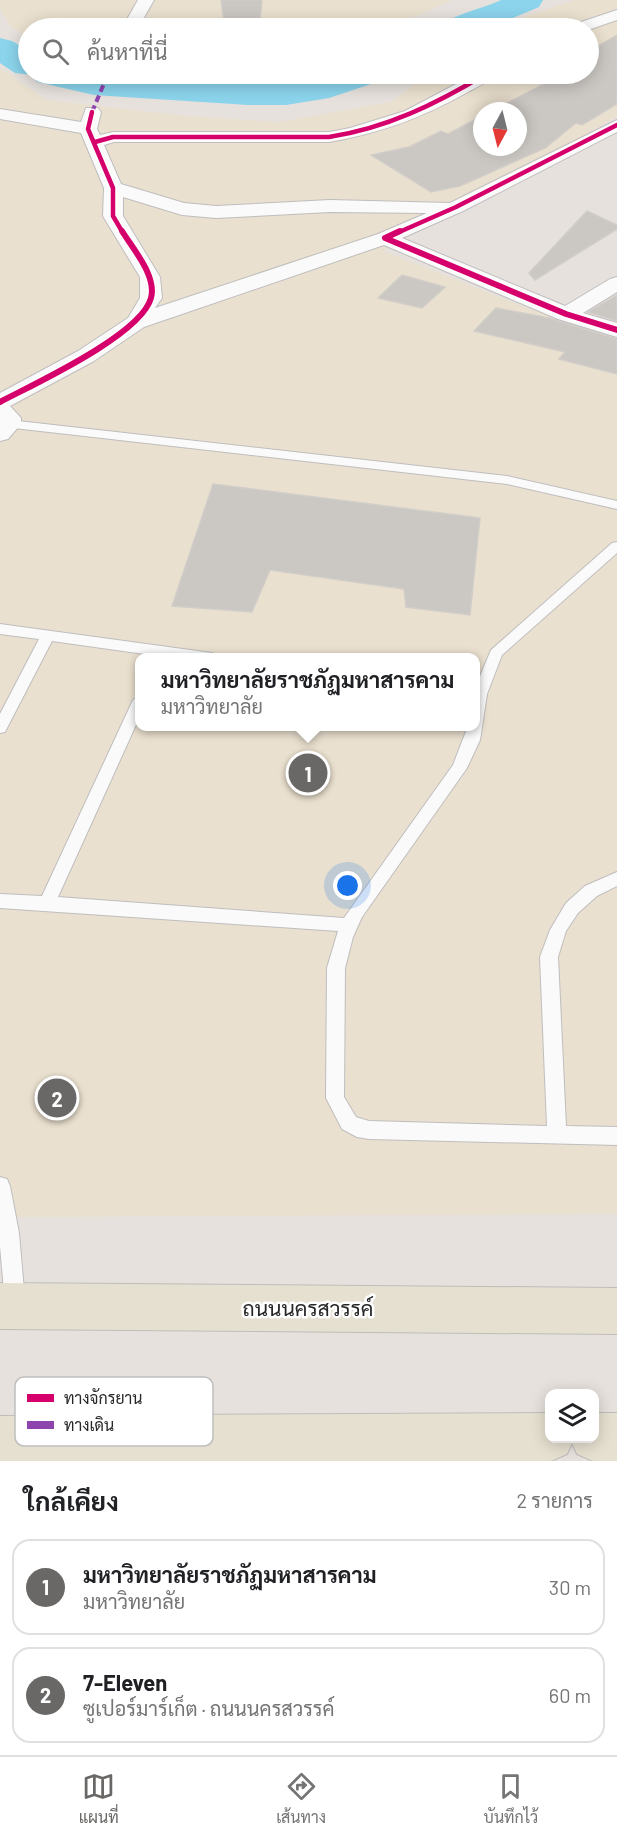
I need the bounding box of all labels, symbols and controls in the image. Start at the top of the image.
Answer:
search box [18,18,599,84]
icon: search [39,35,72,68]
text: ค้นหาที่นี่ [87,38,167,64]
north arrow [473,102,527,156]
popup [135,653,480,731]
text: มหาวิทยาลัยราชภัฏมหาสารคาม [161,666,454,692]
text: มหาวิทยาลัย [161,694,263,718]
pin: 1 [288,750,328,796]
your location [333,871,362,900]
pin: 2 [38,1076,76,1120]
street label: ถนนนครสวรรค์ [242,1295,374,1320]
legend [15,1377,213,1446]
text: ทางจักรยาน [64,1388,143,1407]
map controls [545,1389,599,1443]
button: layers [545,1389,599,1443]
text: ทางเดิน [64,1415,114,1434]
text: ใกล้เคียง [24,1485,119,1516]
text: 2 รายการ [517,1488,593,1512]
text: มหาวิทยาลัยราชภัฏมหาสารคาม [83,1561,377,1587]
text: 1 [42,1575,49,1599]
text: 30 m [549,1575,591,1599]
text: มหาวิทยาลัย [83,1589,185,1613]
text: 7-Eleven [83,1669,167,1695]
text: 2 [40,1683,51,1707]
text: 60 m [549,1683,591,1707]
text: ซูเปอร์มาร์เก็ต · ถนนนครสวรรค์ [83,1696,335,1720]
tab: แผนที่ [79,1770,119,1827]
tab: เส้นทาง [276,1770,326,1827]
tab: บันทึกไว้ [484,1770,538,1827]

